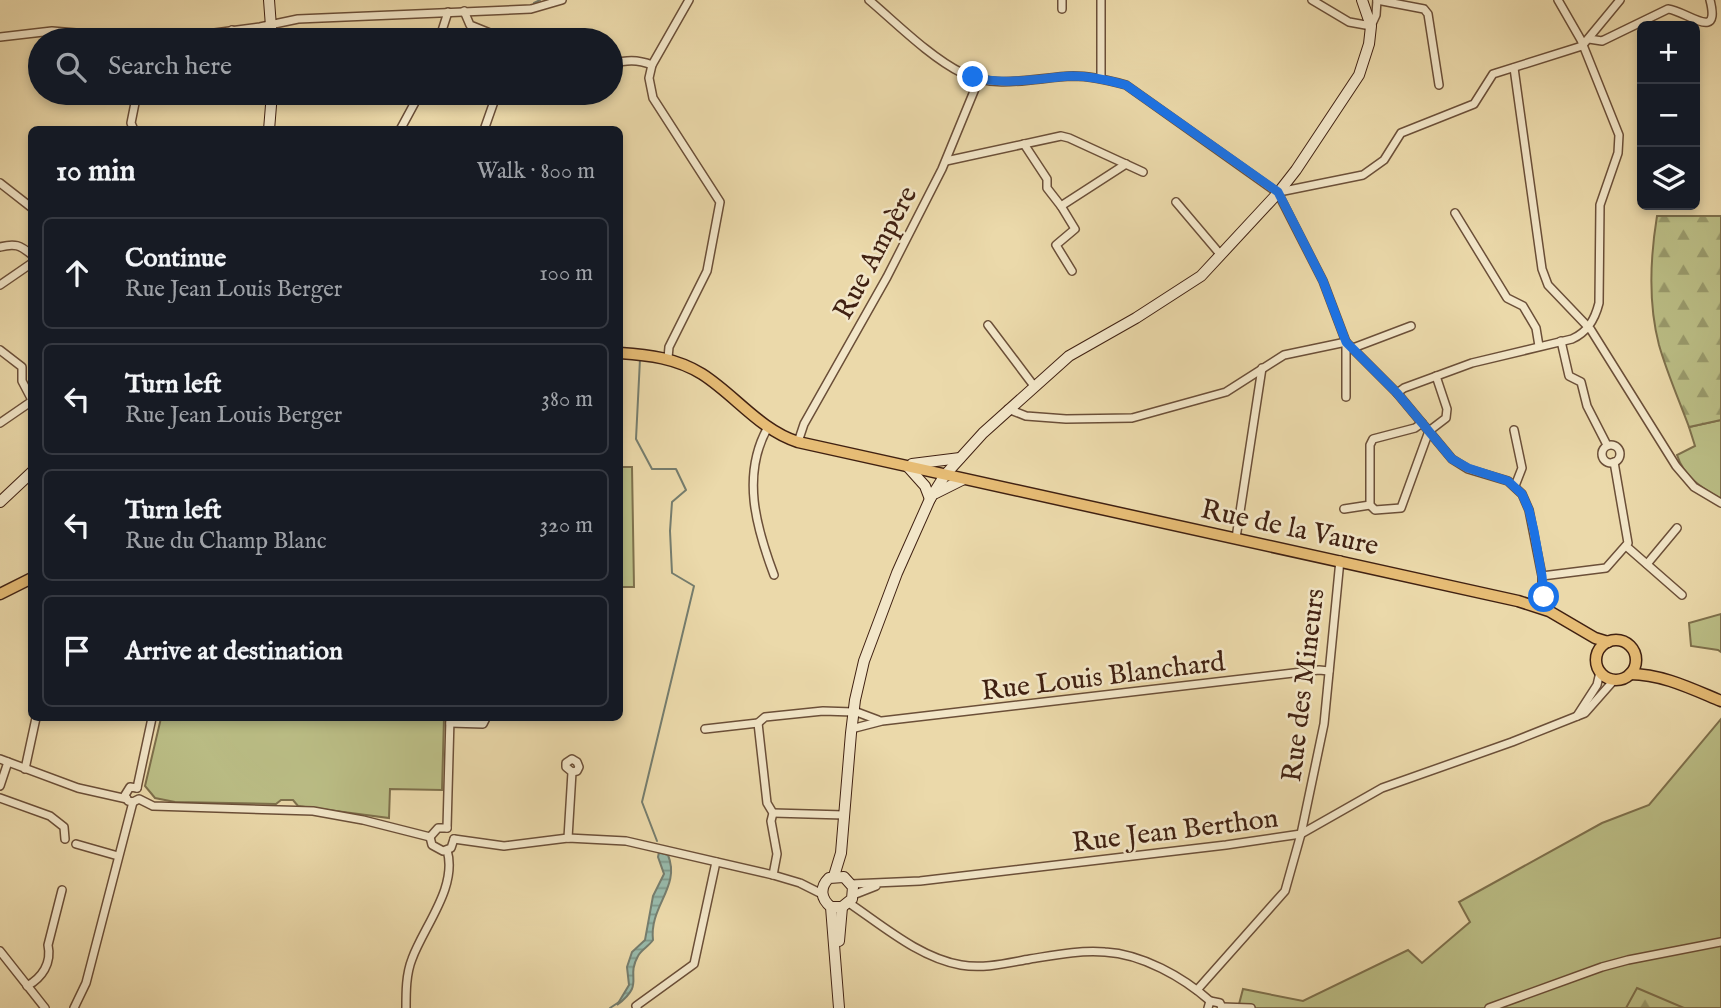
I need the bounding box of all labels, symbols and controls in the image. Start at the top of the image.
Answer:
map controls [1637,21,1700,210]
button: + [1637,21,1700,84]
search box [28,28,623,105]
icon: search [52,48,90,86]
text: Search here [108,50,232,83]
route end [957,61,988,92]
button: − [1637,84,1700,147]
button: layers [1637,147,1700,210]
text: 10 min [56,153,136,191]
text: Walk · 800 m [476,157,595,186]
street label: Rue Ampère [826,180,926,326]
text: Continue [125,242,226,275]
icon: ahead [58,254,96,292]
text: 100 m [539,259,593,288]
text: Rue Jean Louis Berger [125,275,342,304]
text: Turn left [125,368,222,401]
icon: left [58,380,96,418]
text: 380 m [541,385,593,414]
text: Rue Jean Louis Berger [125,401,342,430]
street label: Rue de la Vaure [1197,493,1382,564]
text: Turn left [125,494,222,527]
icon: left [58,506,96,544]
text: 320 m [540,511,593,540]
text: Rue du Champ Blanc [125,527,327,556]
route start [1528,581,1559,612]
street label: Rue des Mineurs [1275,587,1334,784]
icon: arrive [58,632,96,670]
text: Arrive at destination [125,635,343,668]
street label: Rue Louis Blanchard [979,645,1227,710]
street label: Rue Jean Berthon [1070,801,1280,861]

